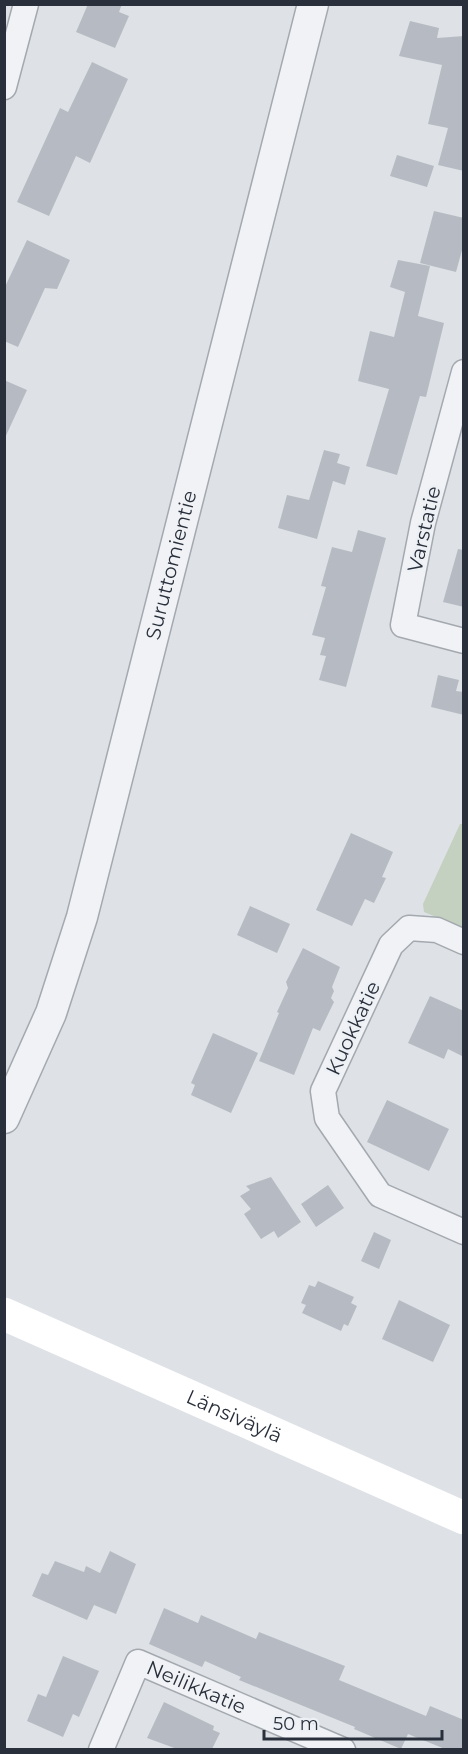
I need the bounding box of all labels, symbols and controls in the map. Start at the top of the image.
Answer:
street label: Varstatie [402,484,446,574]
street label: Suruttomientie [141,488,201,642]
street label: Kuokkatie [321,977,385,1079]
street label: Länsiväylä [183,1384,286,1448]
street label: Neilikkatie [143,1655,250,1719]
scale bar [264,1703,442,1741]
text: 50 m [273,1713,319,1735]

